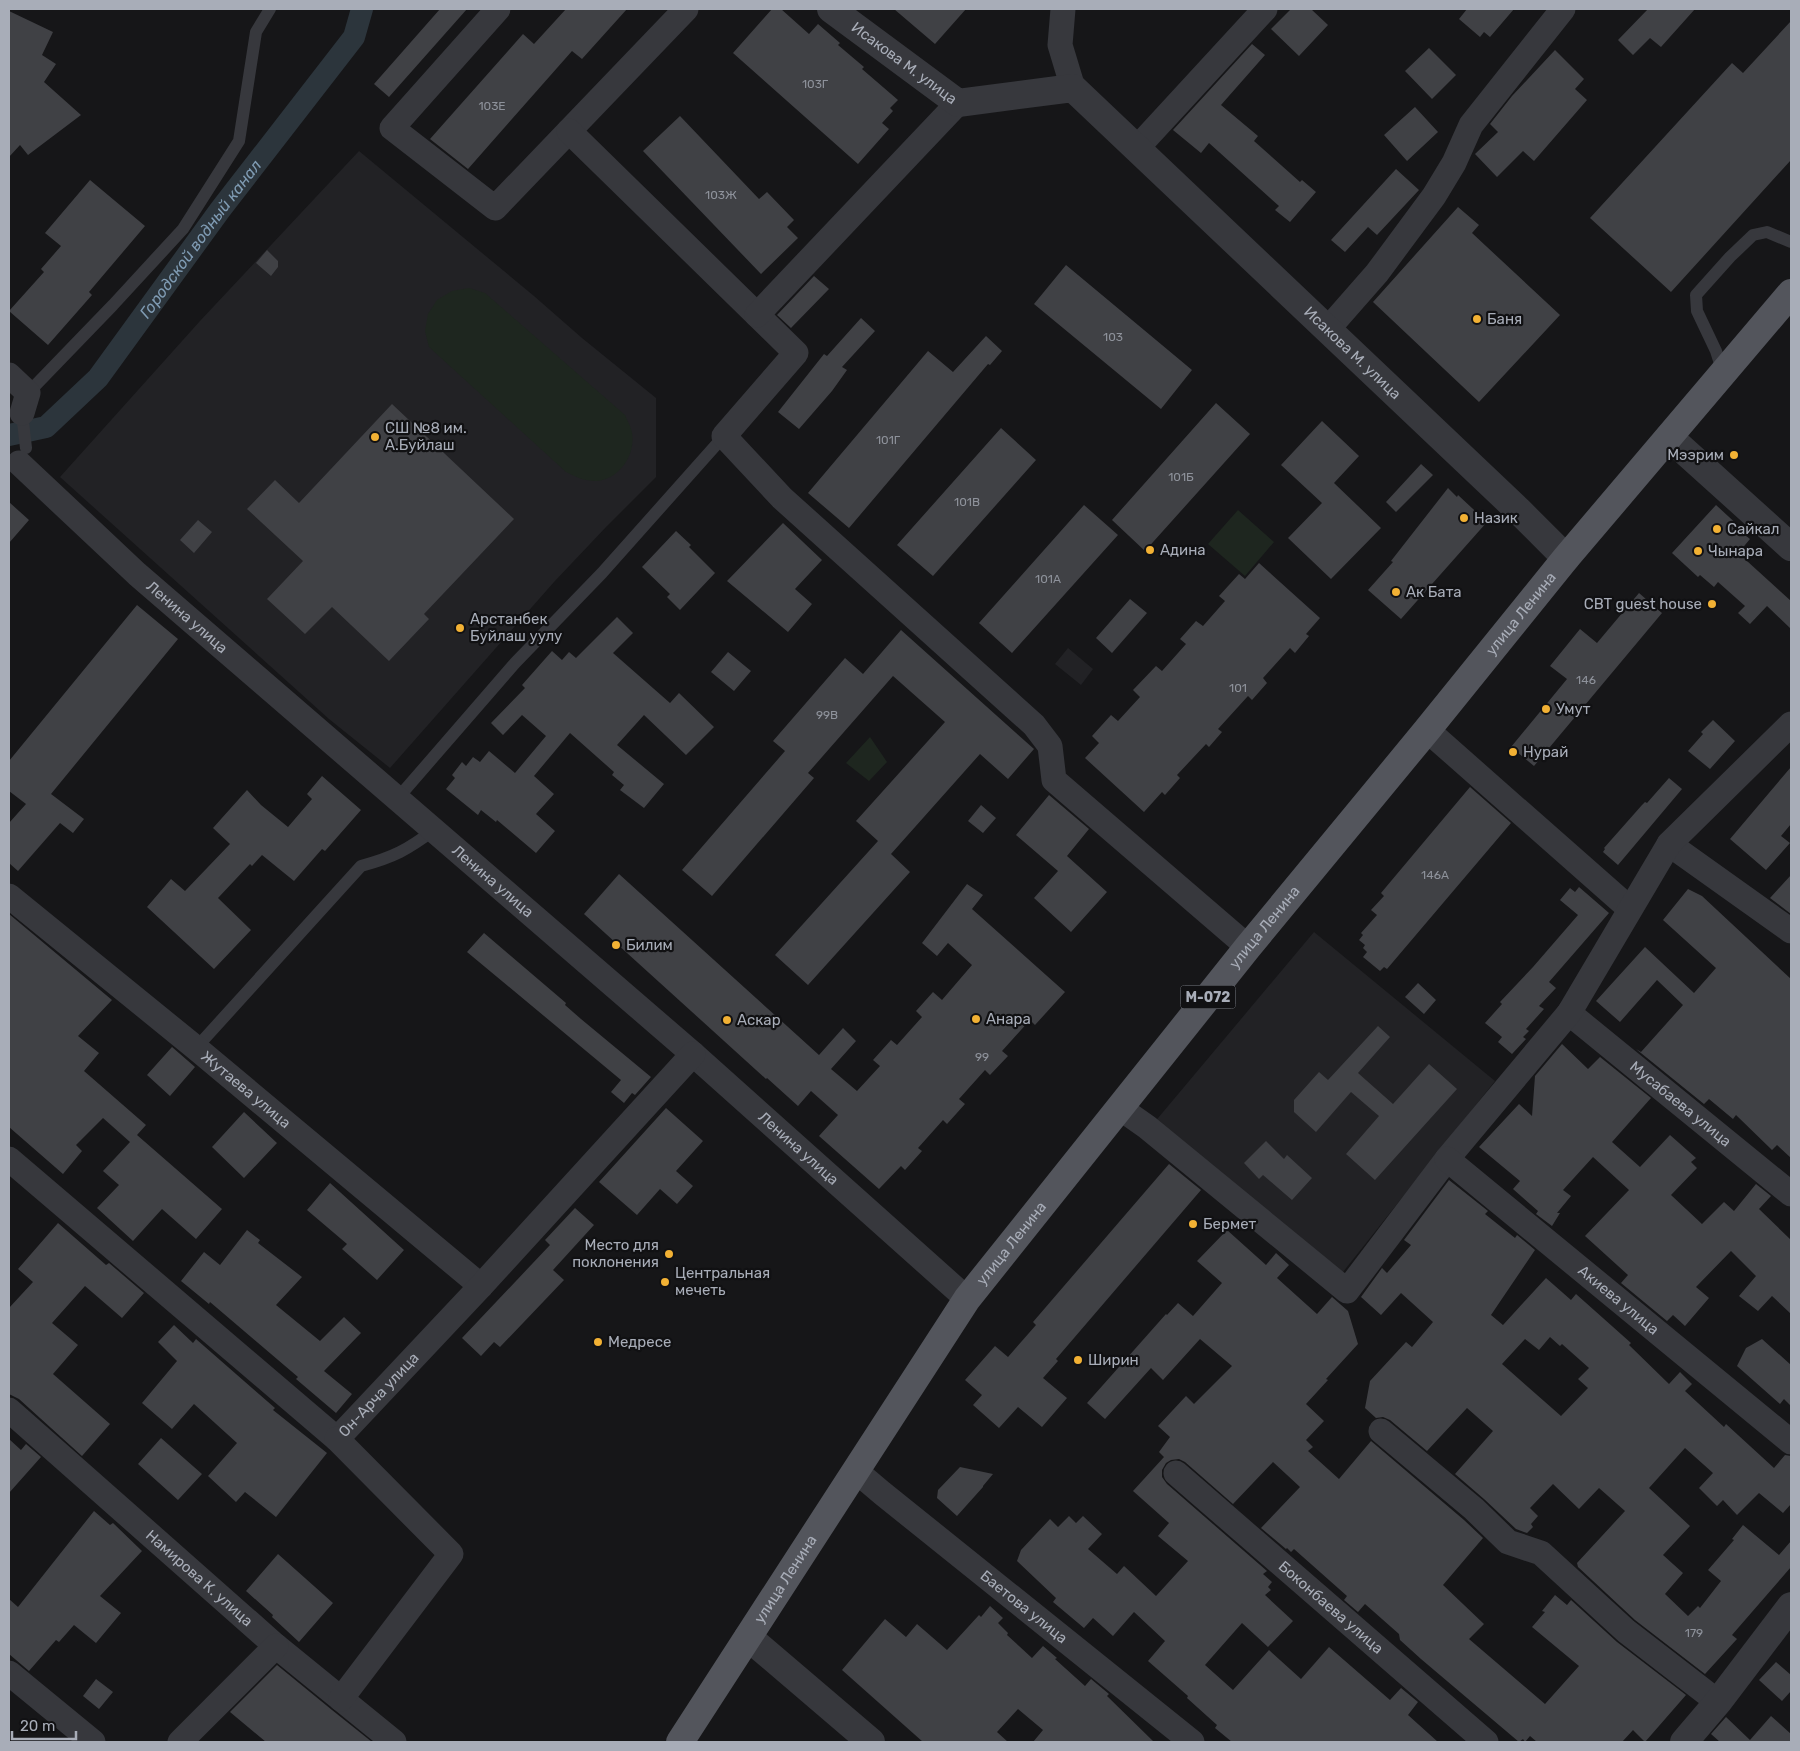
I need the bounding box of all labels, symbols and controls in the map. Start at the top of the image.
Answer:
street label: Исакова М. улица [848,18,960,108]
house number: 103Г [802,77,829,91]
house number: 103Е [478,99,506,113]
water label: Городской водный канал [135,156,265,322]
house number: 103Ж [705,188,737,202]
street label: Исакова М. улица [1300,303,1405,403]
place label: Баня [1487,310,1522,328]
marker: Баня [1471,313,1483,325]
house number: 103 [1103,330,1123,344]
place label: СШ №8 им. А.Буйлаш [385,419,467,454]
marker: СШ №8 им. А.Буйлаш [369,431,381,443]
house number: 101Г [876,433,901,447]
place label: Мээрим [1667,446,1724,464]
marker: Мээрим [1728,449,1740,461]
house number: 101Б [1168,470,1194,484]
house number: 101В [954,495,980,509]
place label: Назик [1474,509,1518,527]
marker: Назик [1458,512,1470,524]
place label: Сайкал [1727,520,1779,538]
marker: Сайкал [1711,523,1723,535]
place label: Адина [1160,541,1206,559]
place label: Чынара [1708,542,1763,560]
marker: Адина [1144,544,1156,556]
marker: Чынара [1692,545,1704,557]
street label: улица Ленина [1482,569,1560,659]
house number: 101А [1035,572,1061,586]
street label: Ленина улица [143,577,231,657]
place label: Ак Бата [1406,583,1462,601]
marker: Ак Бата [1390,586,1402,598]
place label: CBT guest house [1584,595,1702,613]
marker: CBT guest house [1706,598,1718,610]
place label: Арстанбек Буйлаш уулу [470,610,562,645]
marker: Арстанбек Буйлаш уулу [454,622,466,634]
house number: 146 [1576,673,1596,687]
house number: 101 [1229,681,1247,695]
place label: Умут [1556,700,1591,718]
marker: Умут [1540,703,1552,715]
house number: 99В [816,708,838,722]
place label: Нурай [1523,743,1568,761]
marker: Нурай [1507,746,1519,758]
street label: Ленина улица [448,841,537,921]
house number: 146А [1421,868,1449,882]
street label: улица Ленина [1225,882,1304,972]
place label: Билим [626,936,673,954]
marker: Билим [610,939,622,951]
road number: М-072 [1180,986,1236,1009]
place label: Анара [986,1010,1031,1028]
place label: Аскар [737,1011,781,1029]
marker: Анара [970,1013,982,1025]
marker: Аскар [721,1014,733,1026]
street label: Жутаева улица [198,1047,294,1132]
house number: 99 [975,1050,989,1064]
street label: Мусабаева улица [1626,1057,1735,1151]
street label: Ленина улица [755,1108,842,1189]
street label: улица Ленина [973,1198,1050,1289]
place label: Бермет [1203,1215,1257,1233]
marker: Бермет [1187,1218,1199,1230]
place label: Место для поклонения [572,1236,659,1271]
marker: Место для поклонения [663,1248,675,1260]
street label: Акиева улица [1574,1262,1662,1339]
place label: Центральная мечеть [675,1264,770,1299]
marker: Центральная мечеть [659,1276,671,1288]
place label: Медресе [608,1333,671,1351]
marker: Медресе [592,1336,604,1348]
street label: Он-Арча улица [335,1349,423,1441]
place label: Ширин [1088,1351,1139,1369]
marker: Ширин [1072,1354,1084,1366]
street label: Намирова К. улица [142,1526,256,1630]
street label: улица Ленина [750,1532,821,1627]
street label: Боконбаева улица [1275,1557,1387,1658]
street label: Баетова улица [977,1567,1071,1647]
house number: 179 [1685,1626,1703,1640]
scale bar [12,1708,76,1740]
text: 20 m [20,1717,55,1735]

